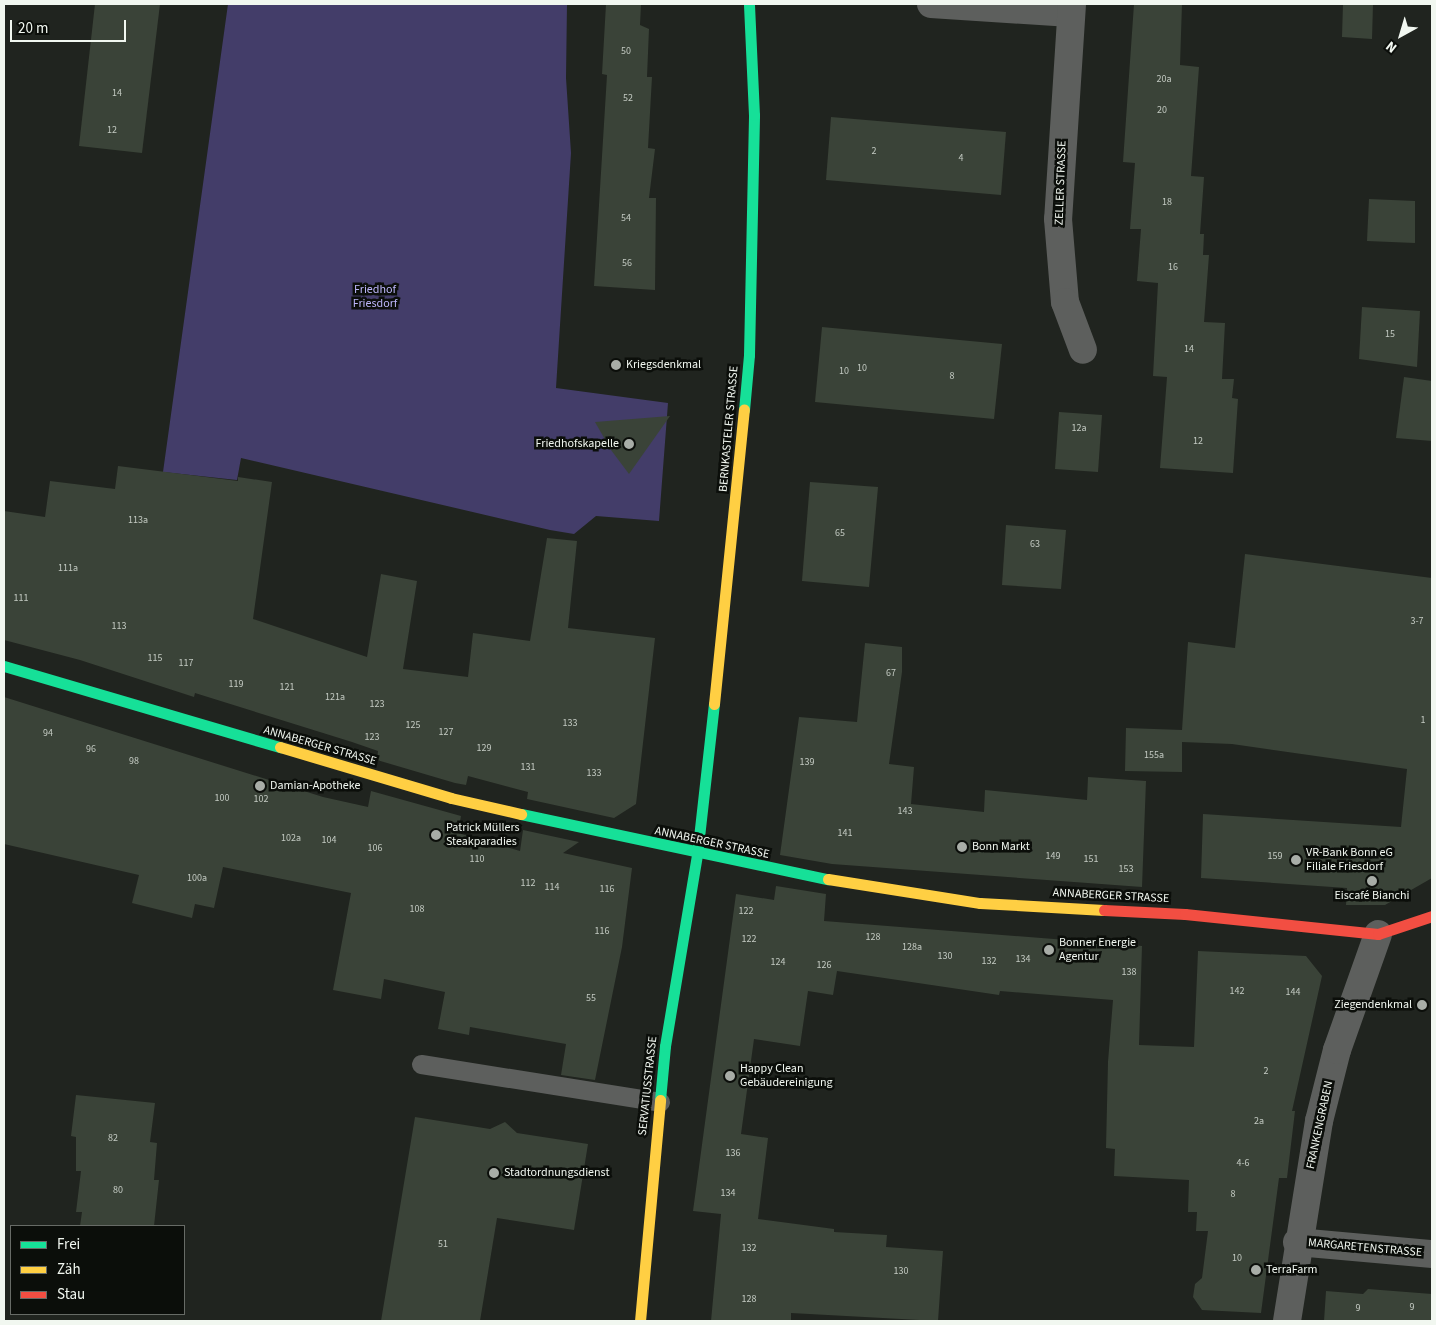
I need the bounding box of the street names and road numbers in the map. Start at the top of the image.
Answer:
street label: ZELLER STRASSE [1052,140,1070,226]
street label: BERNKASTELER STRASSE [716,365,742,493]
street label: ANNABERGER STRASSE [262,723,378,769]
street label: ANNABERGER STRASSE [653,824,771,862]
street label: ANNABERGER STRASSE [1052,886,1170,906]
street label: SERVATIUSSTRASSE [636,1036,660,1136]
street label: FRANKENGRABEN [1304,1080,1336,1170]
street label: MARGARETENSTRASSE [1307,1236,1423,1260]

